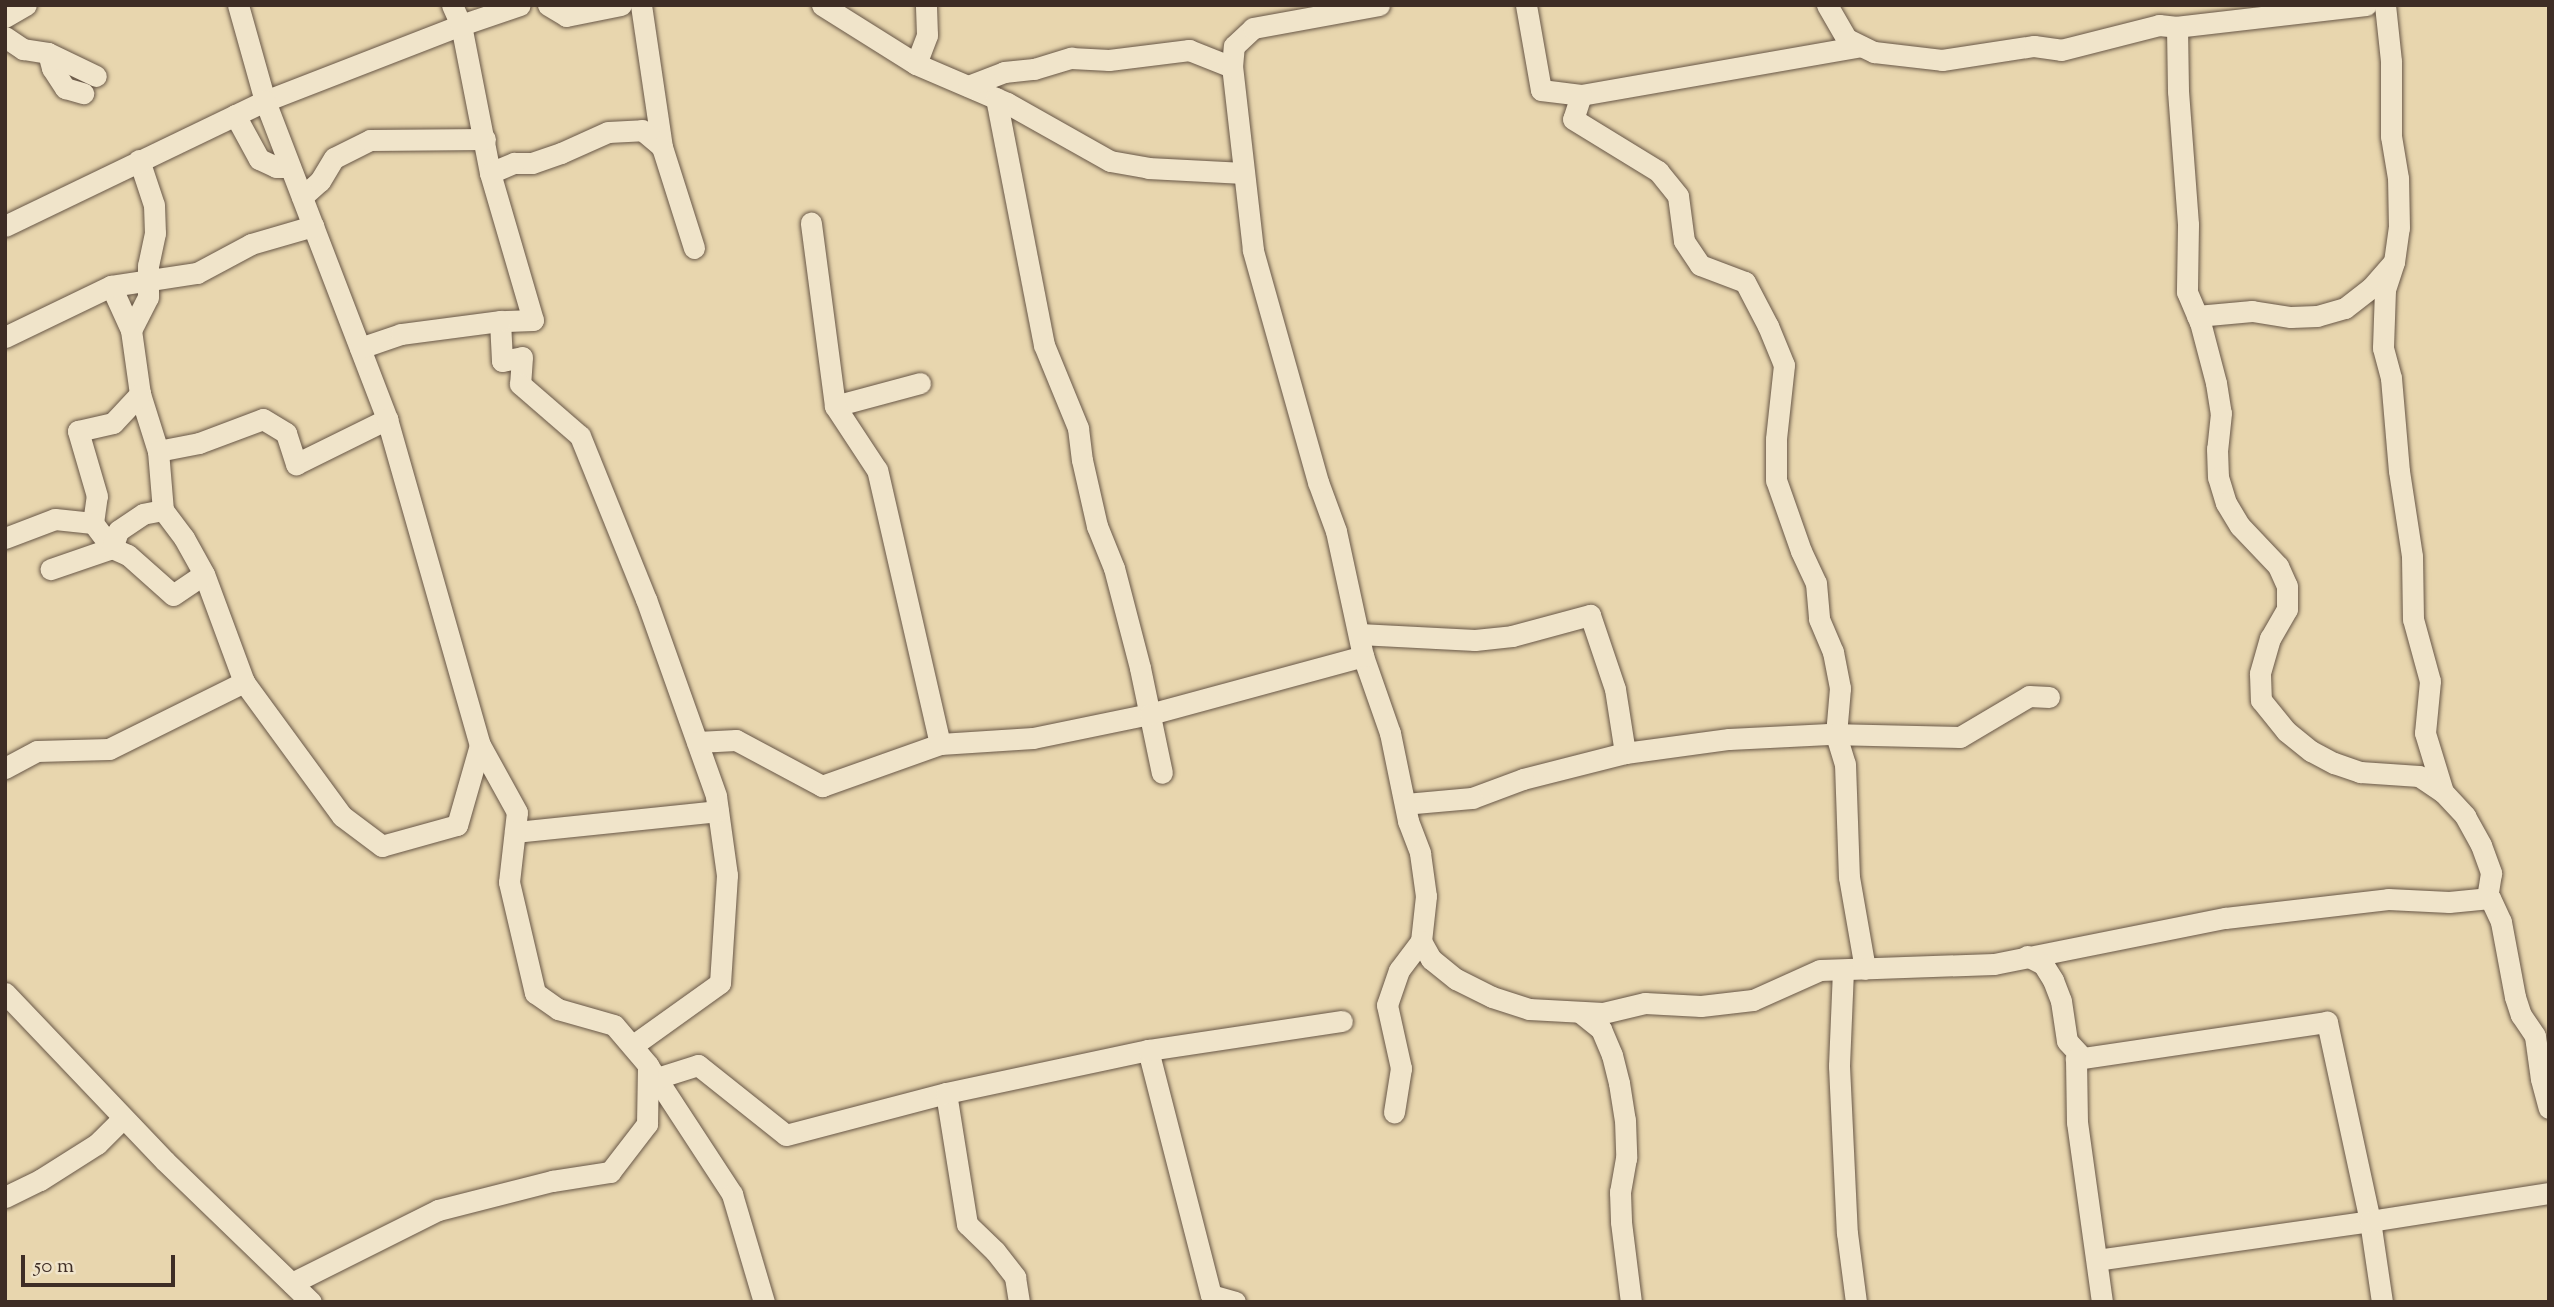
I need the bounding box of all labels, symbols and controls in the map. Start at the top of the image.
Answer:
scale bar [24,1240,178,1284]
text: 50 m [34,1252,74,1282]

